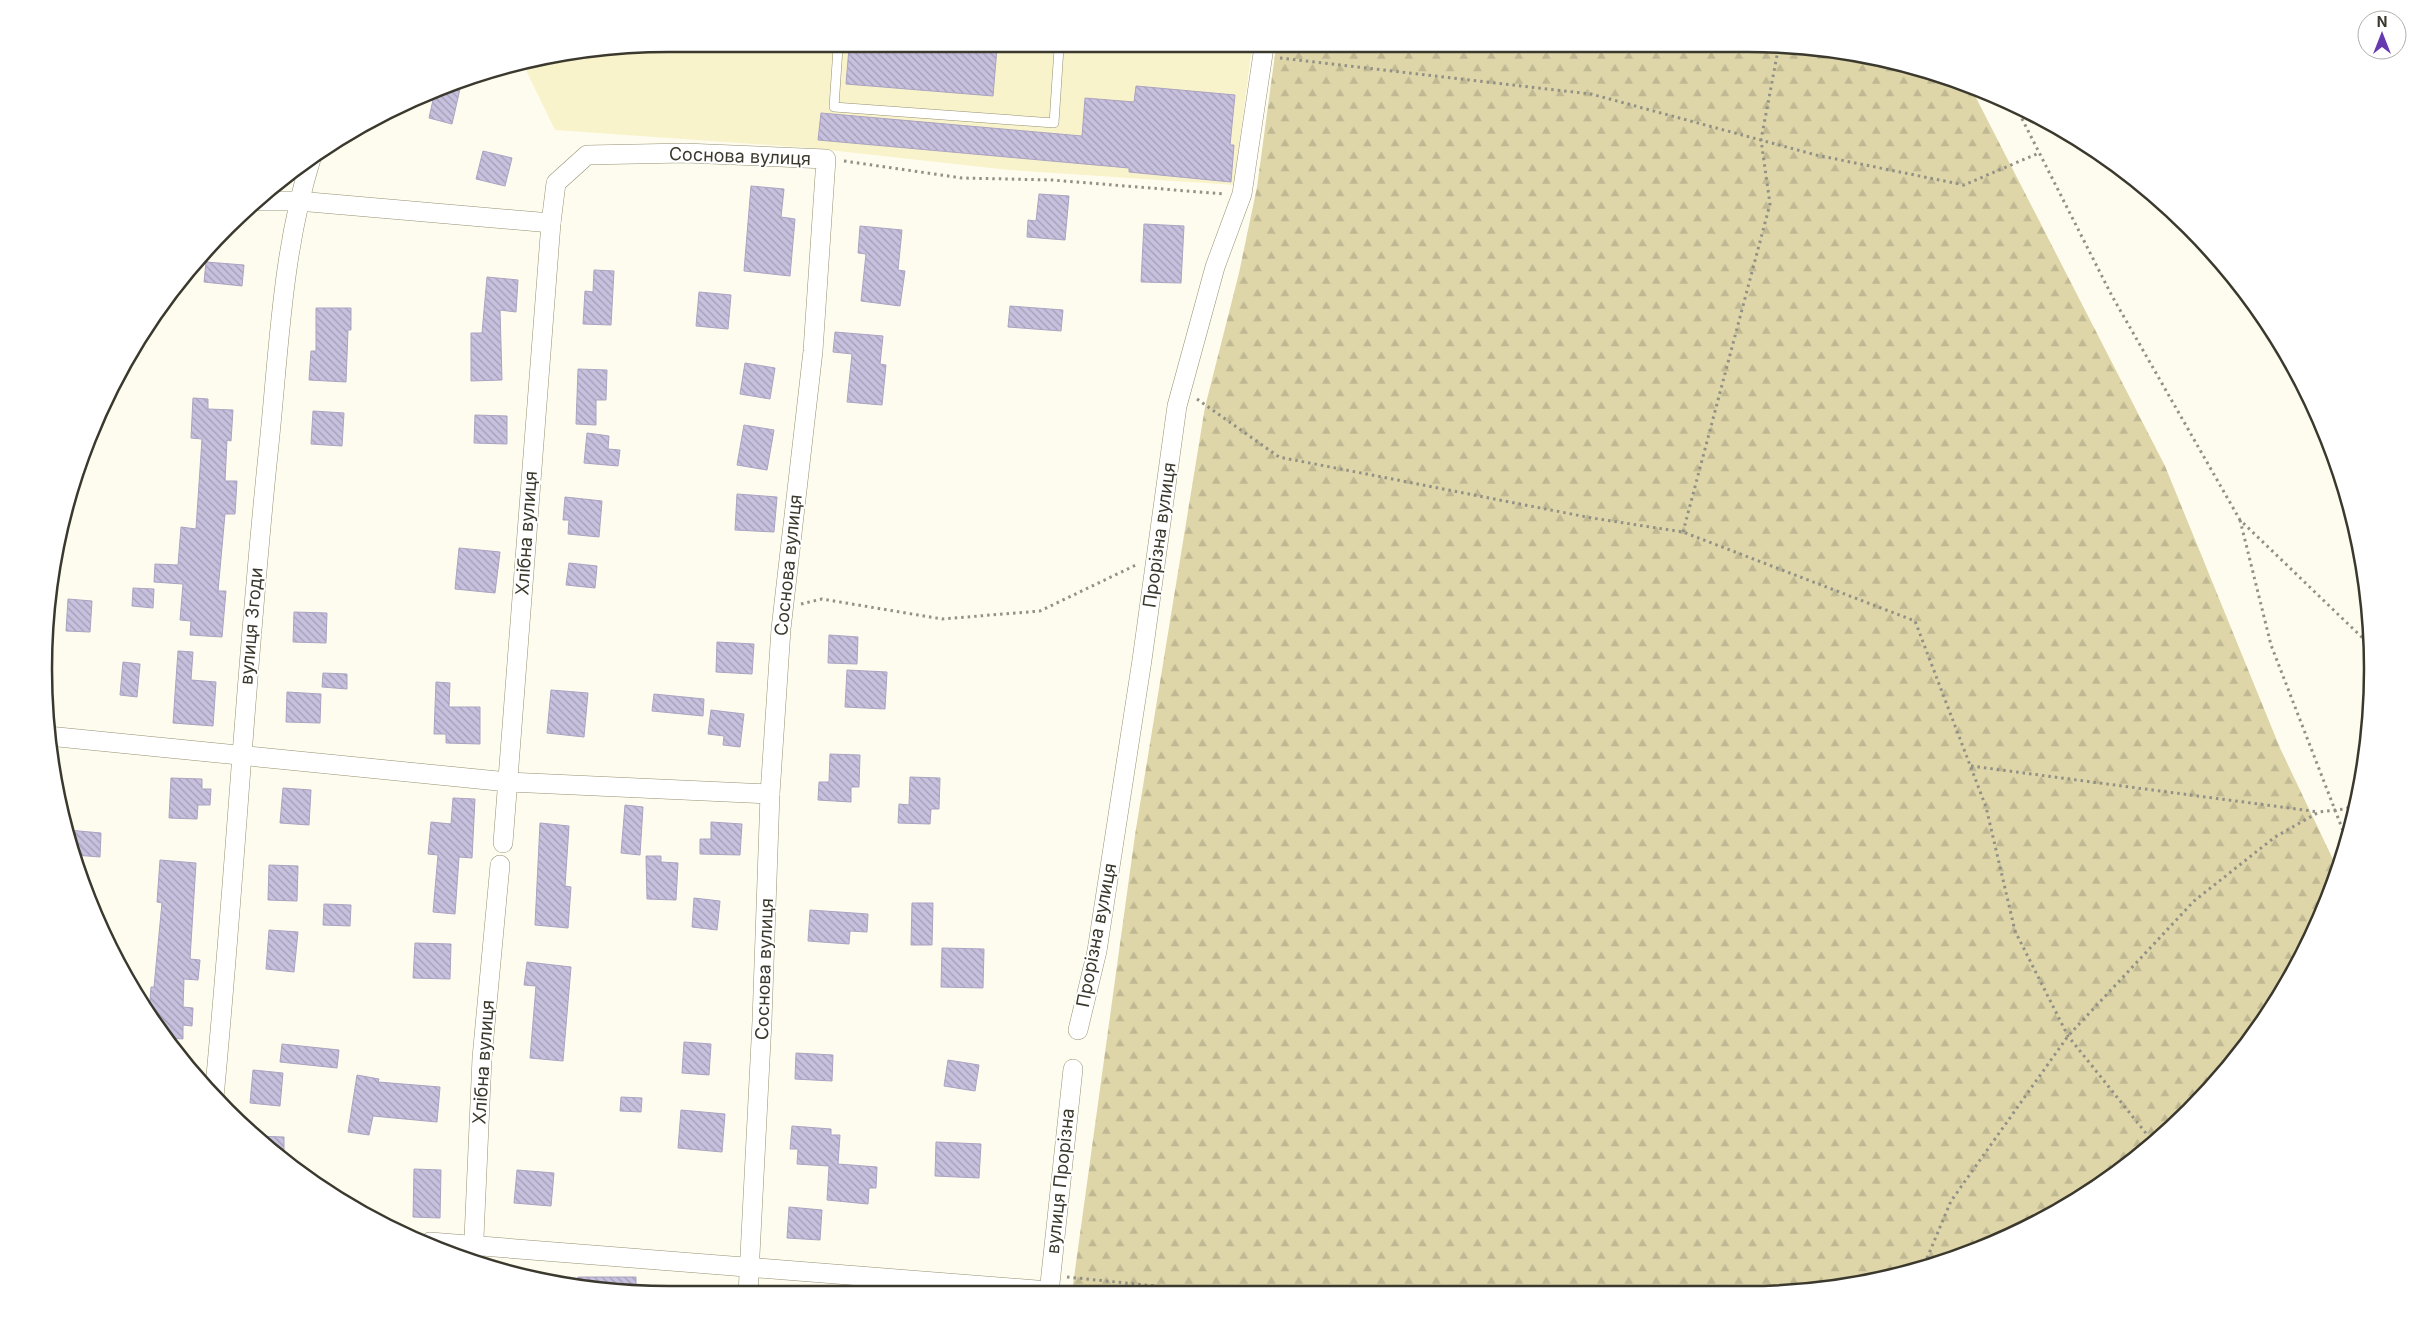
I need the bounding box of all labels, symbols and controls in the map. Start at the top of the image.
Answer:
north arrow [2357,10,2407,60]
text: N [2377,13,2387,30]
street label: Соснова вулиця [669,143,811,169]
street label: Прорізна вулиця [1138,461,1180,609]
street label: Хлібна вулиця [511,470,541,596]
street label: Соснова вулиця [770,493,806,637]
street label: вулиця Згоди [235,566,267,686]
street label: Прорізна вулиця [1072,861,1120,1009]
street label: Соснова вулиця [751,898,777,1040]
street label: Хлібна вулиця [468,999,498,1125]
street label: вулиця Прорізна [1042,1107,1078,1255]

